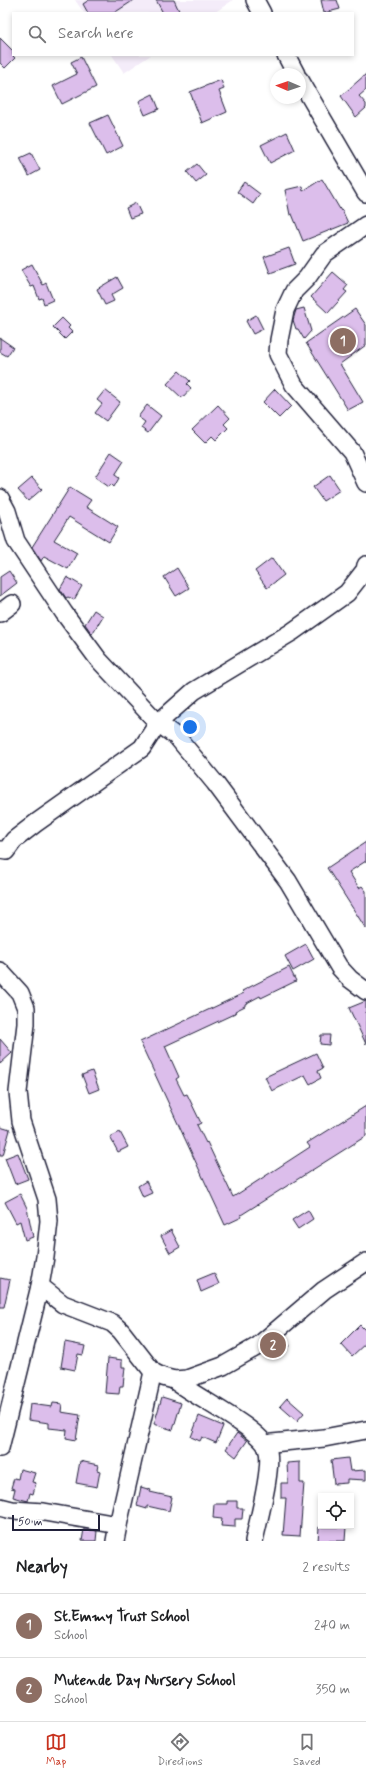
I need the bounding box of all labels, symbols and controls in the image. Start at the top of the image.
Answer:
search box [12,12,354,56]
icon: search [26,23,48,45]
text: Search here [58,24,134,44]
north arrow [270,68,306,104]
pin: 1 [330,326,356,356]
your location [180,717,200,737]
pin: 2 [260,1330,286,1360]
map controls [318,1493,354,1529]
button: locate [318,1493,354,1529]
scale bar [12,1513,100,1532]
text: 50 m [18,1515,43,1529]
text: Nearby [16,1556,68,1578]
text: 2 results [303,1559,350,1576]
text: St.Emmy Trust School [54,1607,190,1627]
text: 1 [26,1617,32,1634]
text: 240 m [314,1617,350,1634]
text: School [54,1627,88,1644]
text: Mutende Day Nursery School [54,1671,236,1691]
text: 2 [26,1681,32,1698]
text: 350 m [316,1681,350,1698]
text: School [54,1691,88,1708]
tab: Map [45,1731,67,1769]
tab: Directions [157,1731,203,1769]
tab: Saved [293,1731,321,1769]

